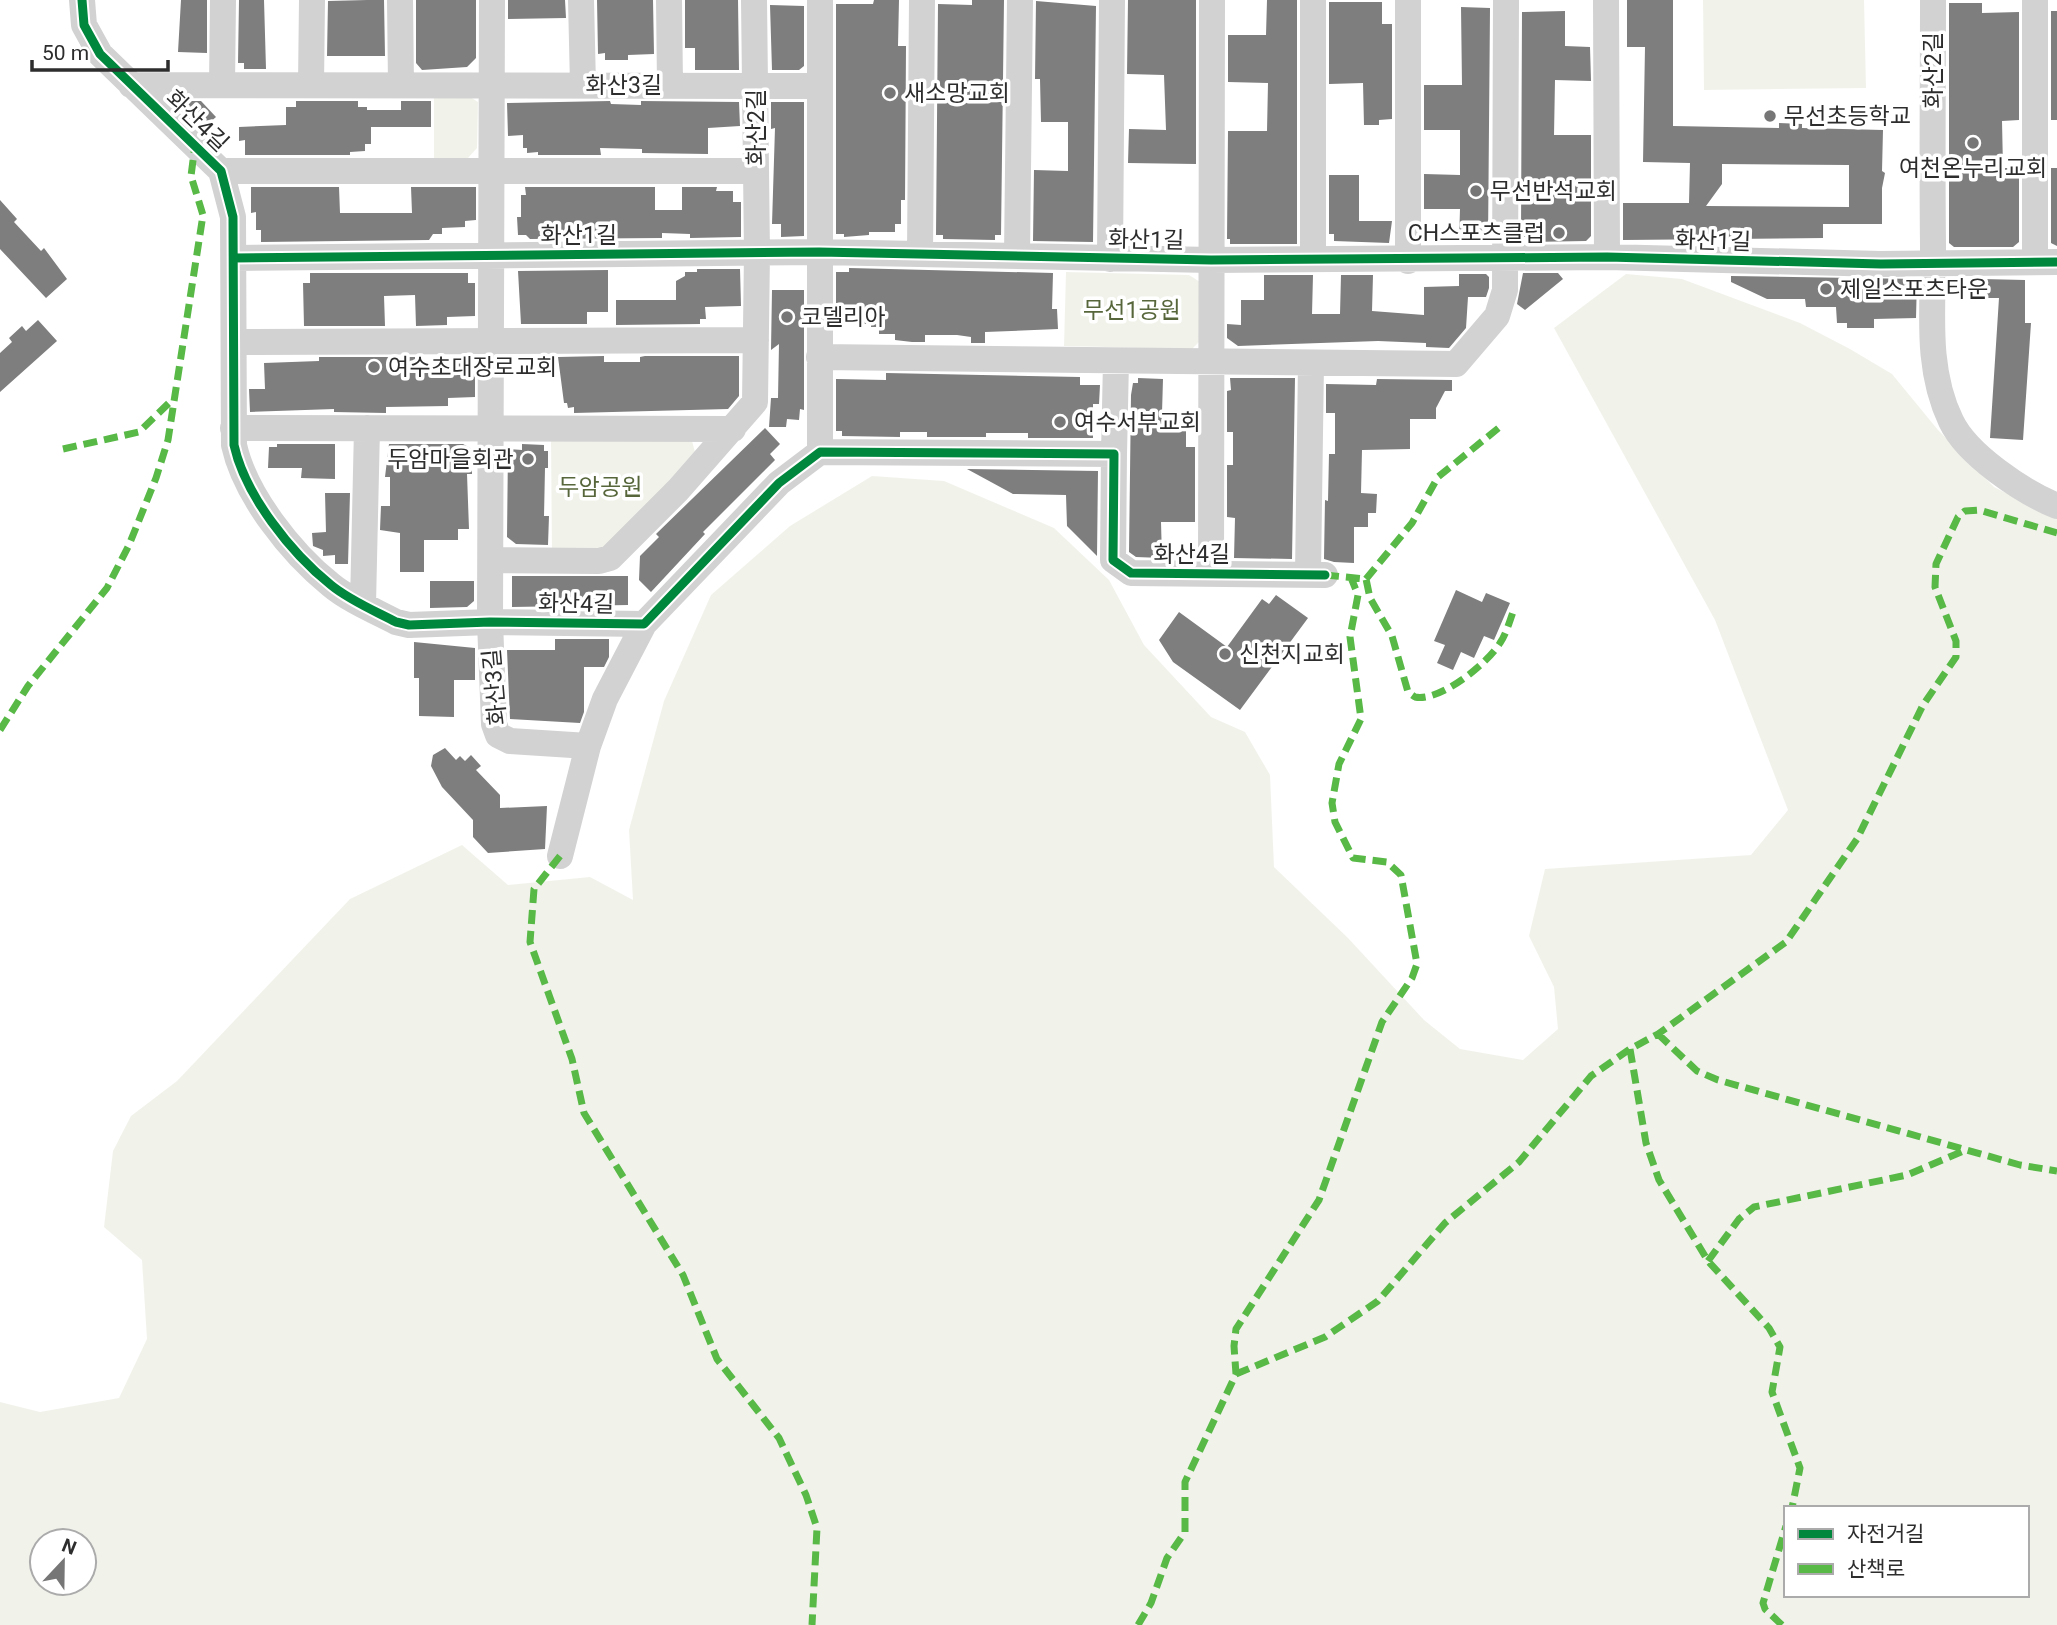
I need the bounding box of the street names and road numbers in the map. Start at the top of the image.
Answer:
street label: 화산2길 [1920,32,1947,108]
street label: 화산3길 [586,72,662,99]
street label: 화산4길 [160,85,234,157]
street label: 화산2길 [743,89,770,165]
street label: 화산1길 [541,222,617,249]
street label: 화산1길 [1108,226,1184,254]
street label: 화산1길 [1674,226,1752,256]
street label: 화산4길 [1154,541,1230,568]
street label: 화산4길 [538,590,614,618]
street label: 화산3길 [478,648,512,726]

